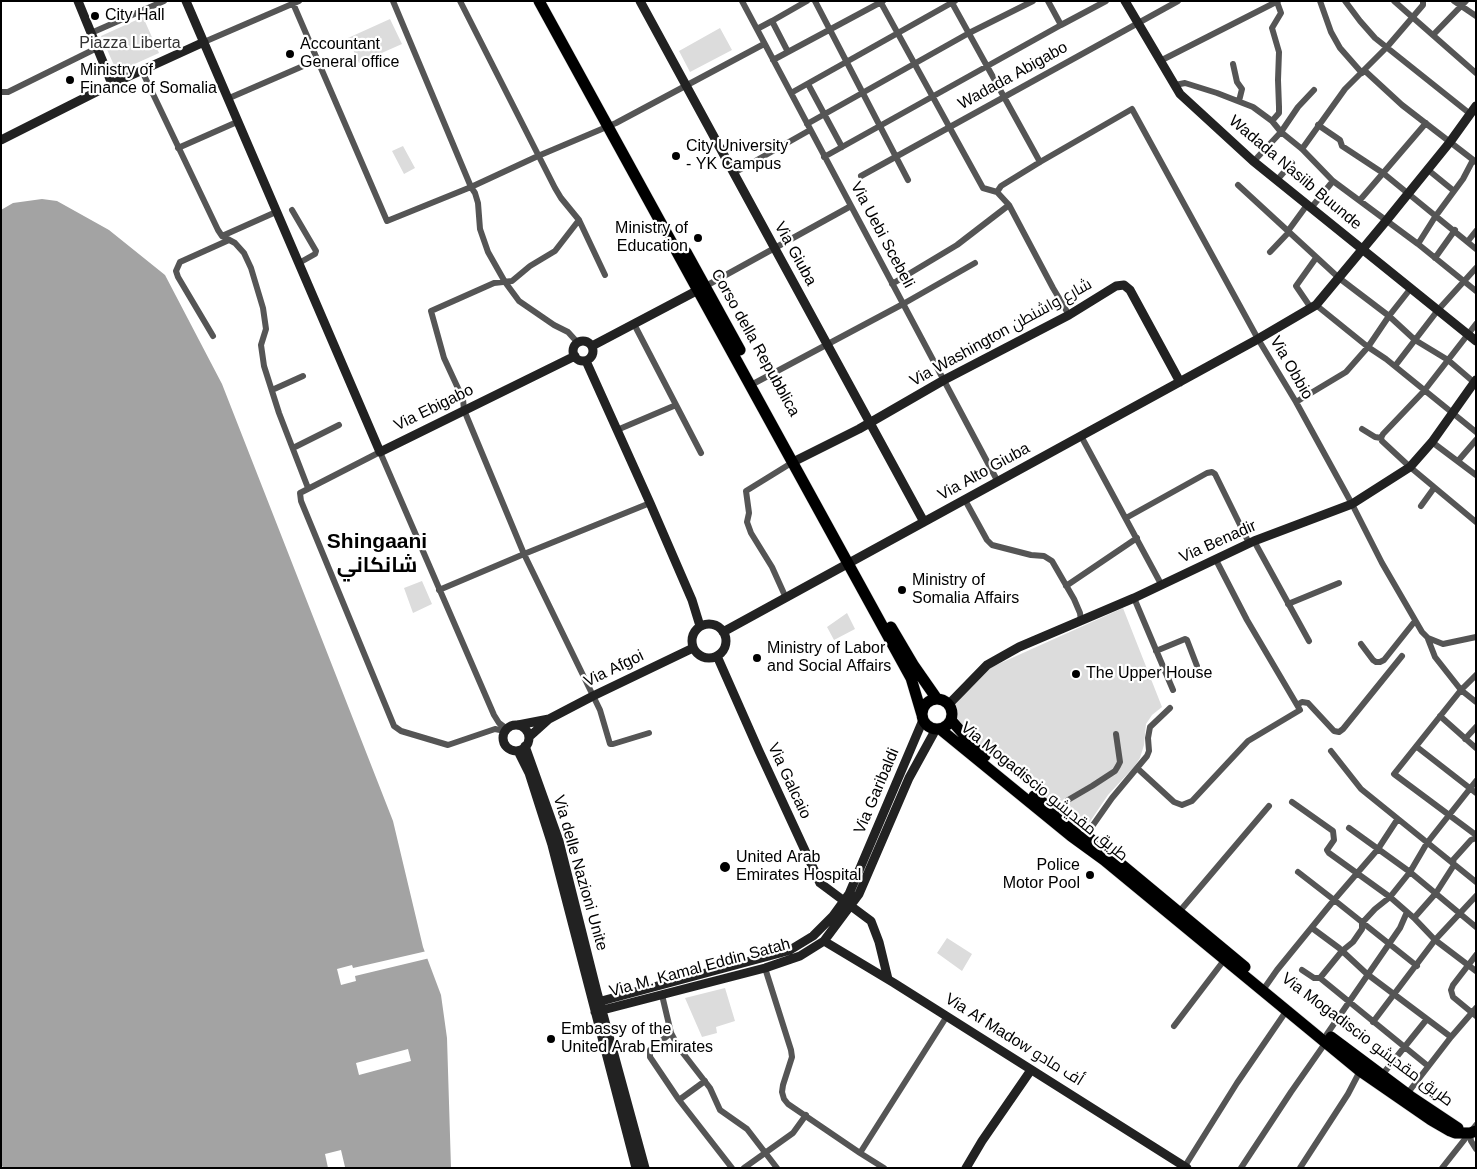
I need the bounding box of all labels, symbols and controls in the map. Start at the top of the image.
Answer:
place label: City Hall [105,6,165,26]
marker: City Hall [89,10,101,22]
park label: Piazza Liberta [79,34,181,54]
place label: Accountant General office [300,35,399,73]
street label: Wadada Abigabo [955,38,1071,114]
marker: Accountant General office [284,48,296,60]
place label: Ministry of Finance of Somalia [80,61,217,99]
marker: Ministry of Finance of Somalia [64,74,76,86]
street label: Wadada Nasiib Buunde [1225,112,1365,234]
place label: City University - YK Campus [686,137,788,175]
marker: City University - YK Campus [670,150,682,162]
street label: Via Uebi Scebeli [846,179,918,291]
place label: Ministry of Education [615,219,688,257]
street label: Via Giuba [770,219,820,289]
marker: Ministry of Education [692,232,704,244]
street label: Corso della Repubblica [707,266,803,420]
street label: Via Washington شارع واشنطن [907,275,1095,391]
street label: Via Obbio [1265,333,1317,403]
street label: Via Ebigabo [391,381,477,435]
street label: Via Alto Giuba [935,439,1033,505]
street label: Via Benadir [1176,516,1260,568]
district label: Shingaani شانكاني [327,529,427,579]
place label: Ministry of Somalia Affairs [912,571,1019,609]
marker: Ministry of Somalia Affairs [896,584,908,596]
place label: Ministry of Labor and Social Affairs [767,639,891,677]
street label: Via Afgoi [581,646,647,692]
marker: Ministry of Labor and Social Affairs [751,652,763,664]
place label: The Upper House [1086,664,1212,684]
marker: The Upper House [1070,668,1082,680]
street label: Via Mogadiscio طريق مقديشو [956,718,1132,866]
street label: Via Galcaio [763,740,815,822]
street label: Via Garibaldi [850,745,904,837]
street label: Via delle Nazioni Unite [549,793,611,953]
place label: United Arab Emirates Hospital [736,848,861,886]
place label: Police Motor Pool [1003,856,1080,894]
marker: United Arab Emirates Hospital [718,860,732,874]
marker: Police Motor Pool [1084,869,1096,881]
street label: Via M. Kamal Eddin Satah [607,935,793,1001]
street label: Via Mogadiscio طريق مقديشو [1277,969,1457,1111]
street label: Via Af Madow أف مادو [941,990,1087,1090]
place label: Embassy of the United Arab Emirates [561,1020,713,1058]
marker: Embassy of the United Arab Emirates [545,1033,557,1045]

